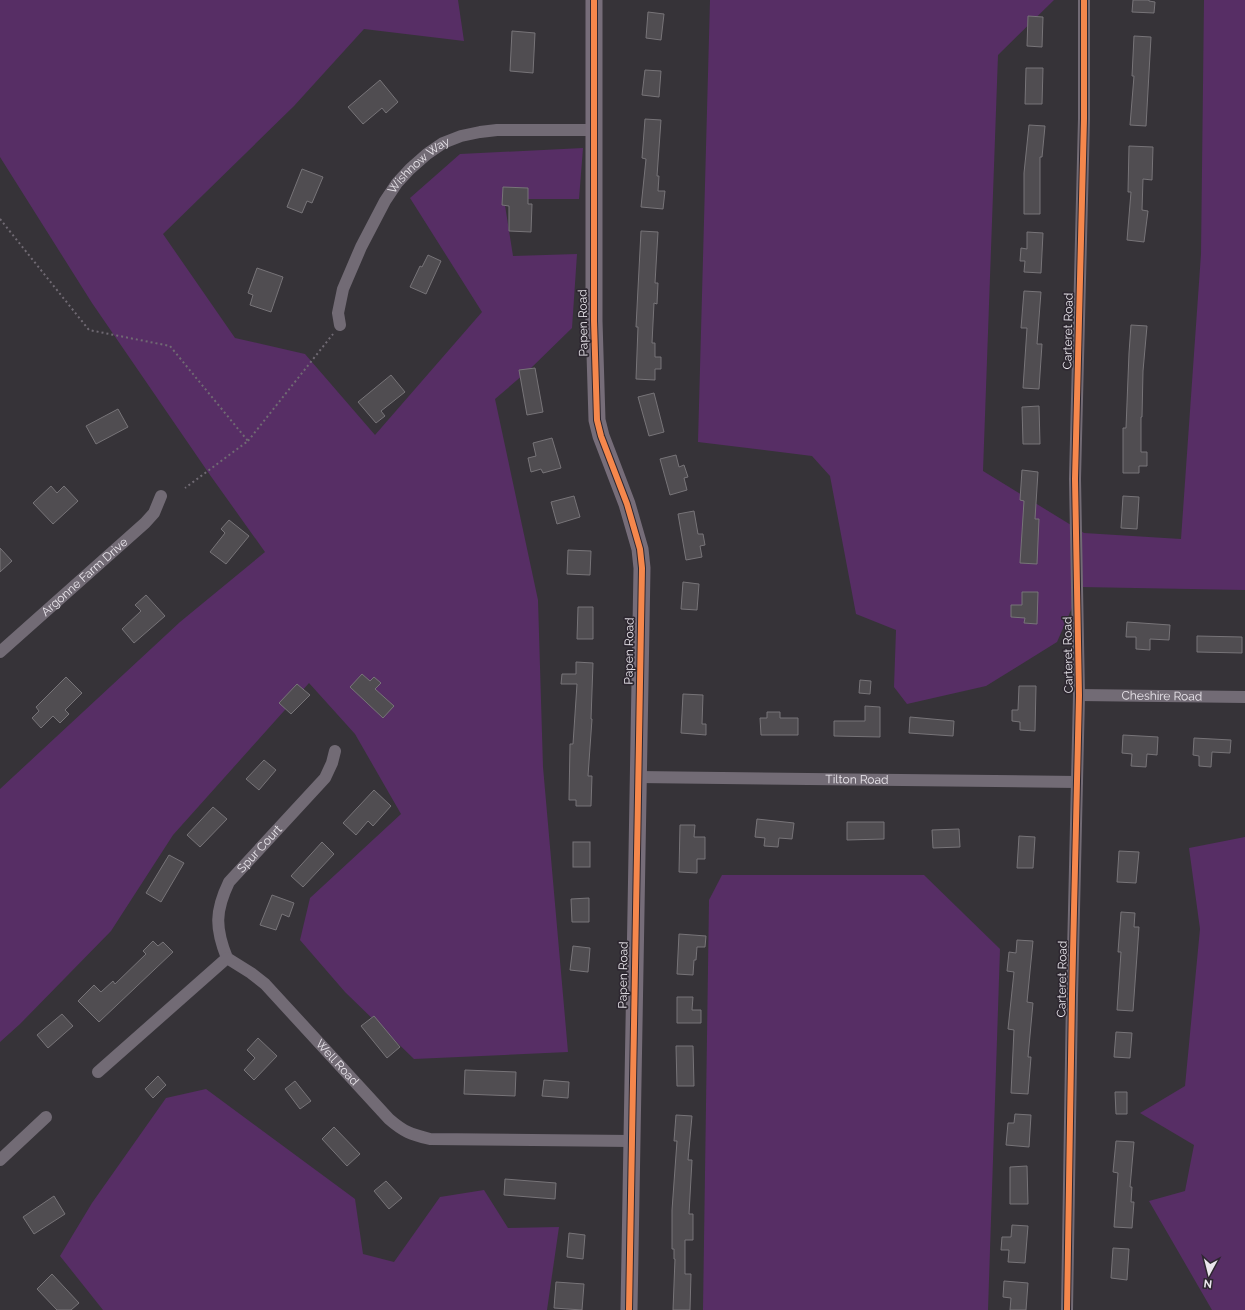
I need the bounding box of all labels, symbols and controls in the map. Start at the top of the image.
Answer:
street label: Wishnow Way [385,134,452,196]
street label: Papen Road [575,289,591,357]
street label: Carteret Road [1060,292,1076,370]
street label: Argonne Farm Drive [38,535,130,619]
street label: Carteret Road [1060,616,1076,694]
street label: Papen Road [621,617,637,685]
street label: Cheshire Road [1122,689,1202,703]
street label: Tilton Road [825,772,889,787]
street label: Spur Court [234,822,285,876]
street label: Carteret Road [1054,940,1070,1018]
street label: Papen Road [615,941,631,1009]
street label: Well Road [313,1037,362,1088]
north arrow [1189,1254,1229,1294]
text: N [1203,1276,1213,1290]

